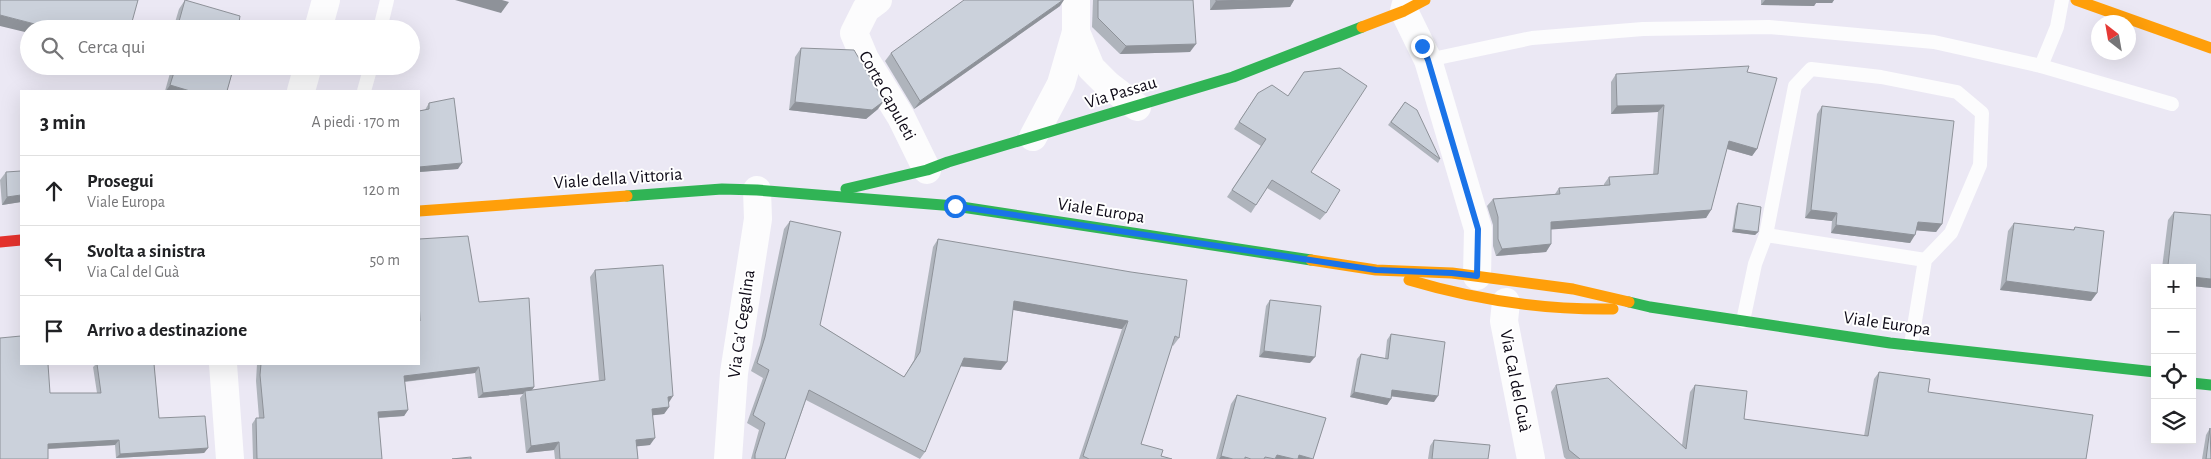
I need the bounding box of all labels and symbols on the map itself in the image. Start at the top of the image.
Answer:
north arrow [2091,15,2136,60]
route end [1411,35,1434,58]
street label: Corte Capuleti [855,48,919,144]
street label: Via Passau [1083,74,1159,112]
street label: Viale della Vittoria [553,166,683,192]
route start [944,195,967,218]
street label: Viale Europa [1056,195,1146,227]
street label: Via Ca' Cegalina [725,269,759,379]
street label: Viale Europa [1842,309,1932,339]
street label: Via Cal del Guà [1496,328,1534,434]

